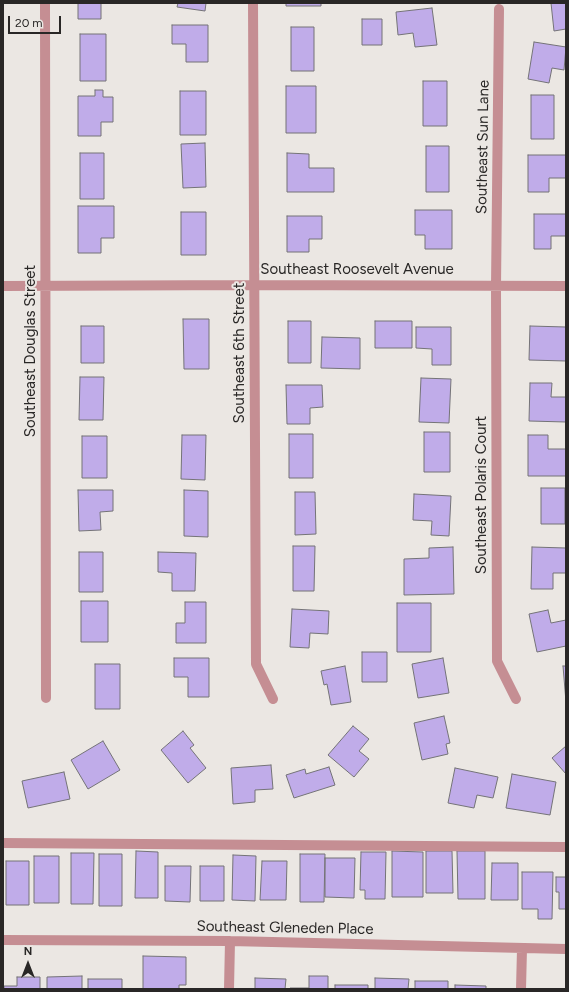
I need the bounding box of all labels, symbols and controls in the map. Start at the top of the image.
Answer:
scale bar [10,8,63,34]
text: 20 m [15,16,43,30]
street label: Southeast Sun Lane [473,80,493,214]
street label: Southeast Roosevelt Avenue [260,261,454,279]
street label: Southeast Douglas Street [22,265,40,437]
street label: Southeast 6th Street [231,283,249,423]
street label: Southeast Polaris Court [473,416,491,574]
street label: Southeast Gleneden Place [196,917,374,939]
north arrow [8,944,48,984]
text: N [24,945,32,958]

